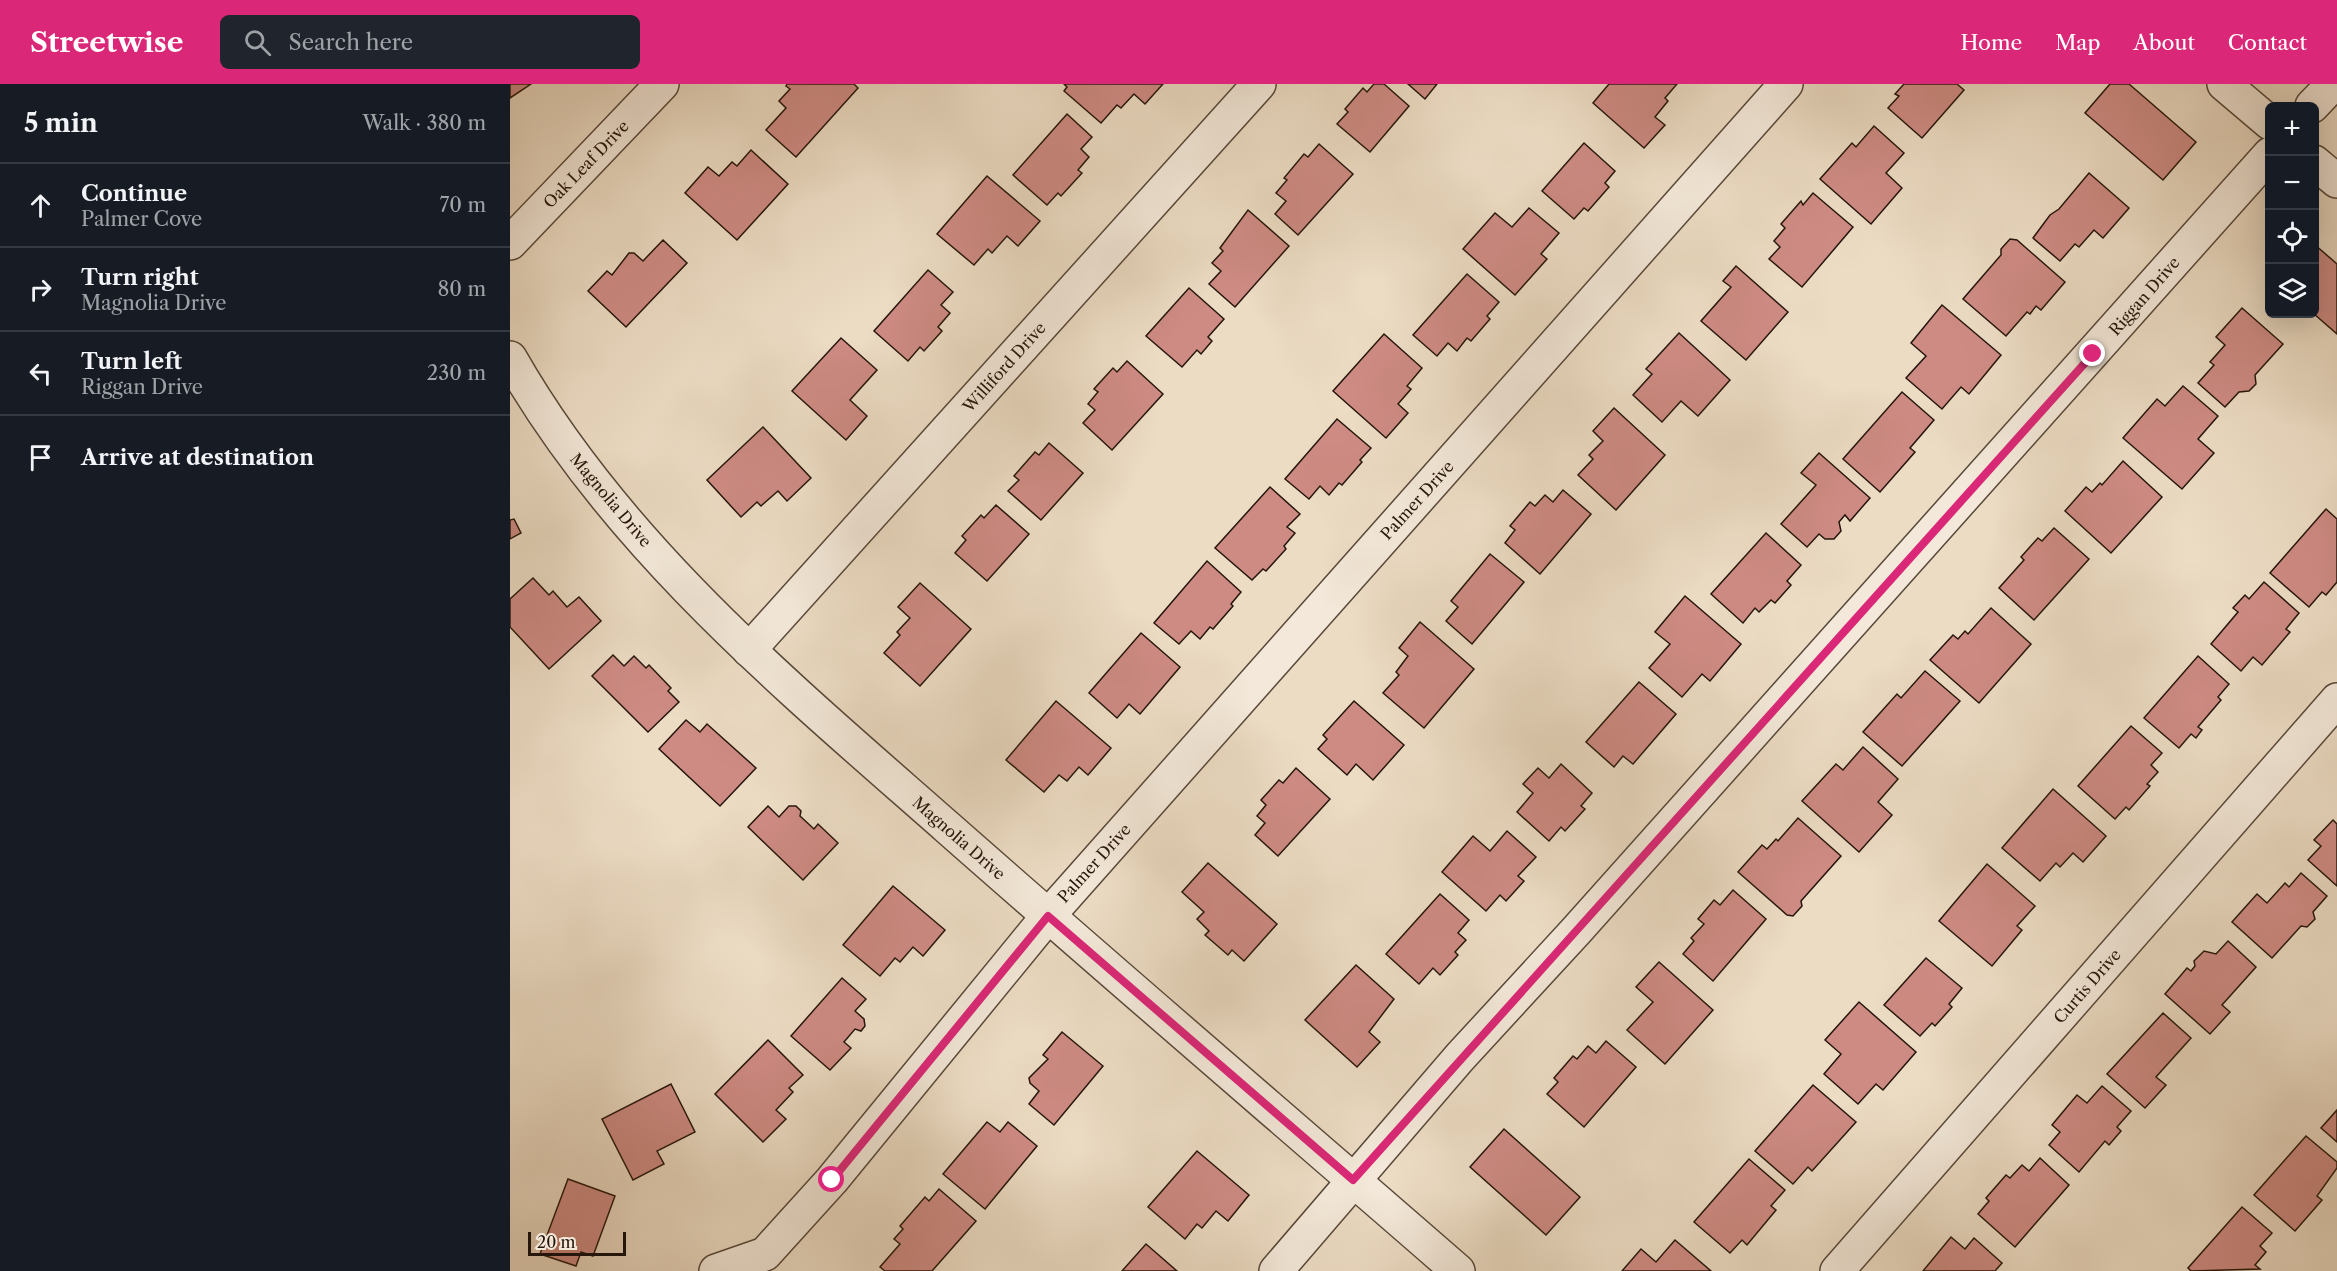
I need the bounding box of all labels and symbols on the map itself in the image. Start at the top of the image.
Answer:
street label: Oak Leaf Drive [539,116,633,212]
street label: Riggan Drive [2104,253,2184,339]
street label: Williford Drive [958,318,1050,417]
route end [2079,340,2105,366]
street label: Magnolia Drive [566,449,656,551]
street label: Palmer Drive [1376,456,1458,544]
street label: Magnolia Drive [908,792,1010,884]
street label: Palmer Drive [1053,819,1135,907]
street label: Curtis Drive [2049,945,2125,1027]
route start [818,1166,844,1192]
scale bar [528,1229,626,1256]

